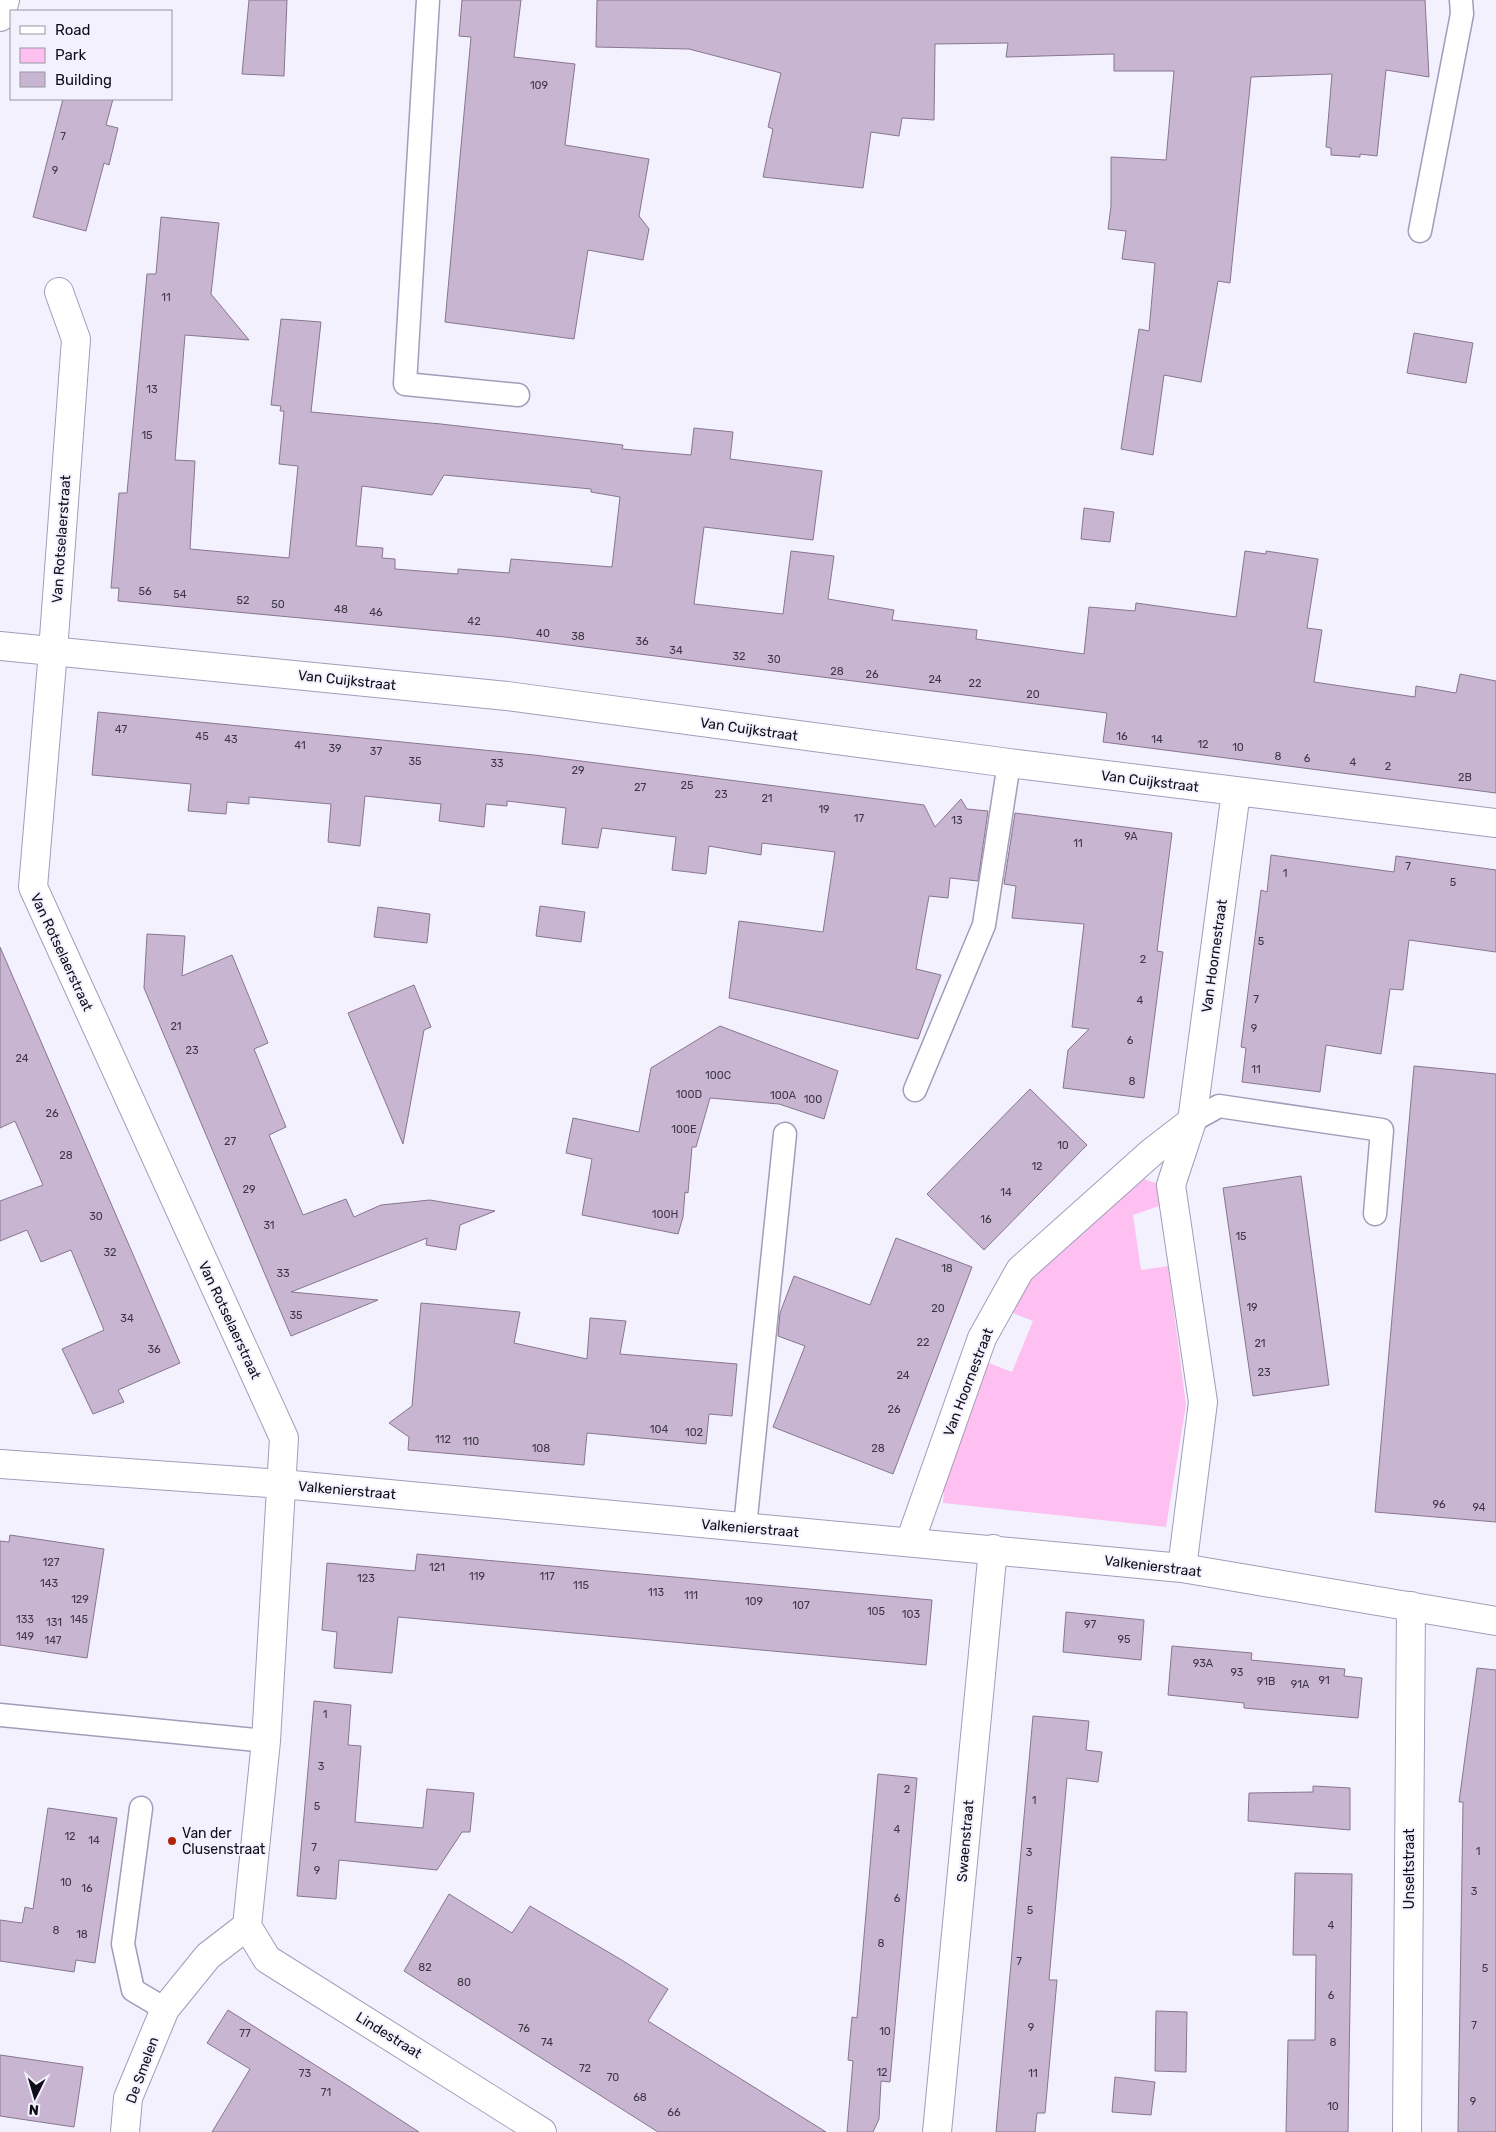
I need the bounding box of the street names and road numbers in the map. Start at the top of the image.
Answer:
street label: Van Rotselaerstraat [49,474,74,604]
street label: Van Cuijkstraat [297,667,397,694]
street label: Van Cuijkstraat [699,714,799,745]
street label: Van Cuijkstraat [1100,767,1200,796]
street label: Van Rotselaerstraat [27,890,97,1015]
street label: Van Hoornestraat [1198,898,1231,1014]
street label: Van Rotselaerstraat [195,1258,265,1383]
street label: Van Hoornestraat [940,1325,997,1439]
street label: Valkenierstraat [297,1478,397,1503]
street label: Valkenierstraat [700,1516,800,1541]
street label: Valkenierstraat [1103,1552,1203,1581]
street label: Swaenstraat [953,1799,978,1883]
street label: Unseltstraat [1401,1828,1418,1909]
street label: Lindestraat [353,2008,425,2063]
street label: De Smelen [123,2035,162,2106]

